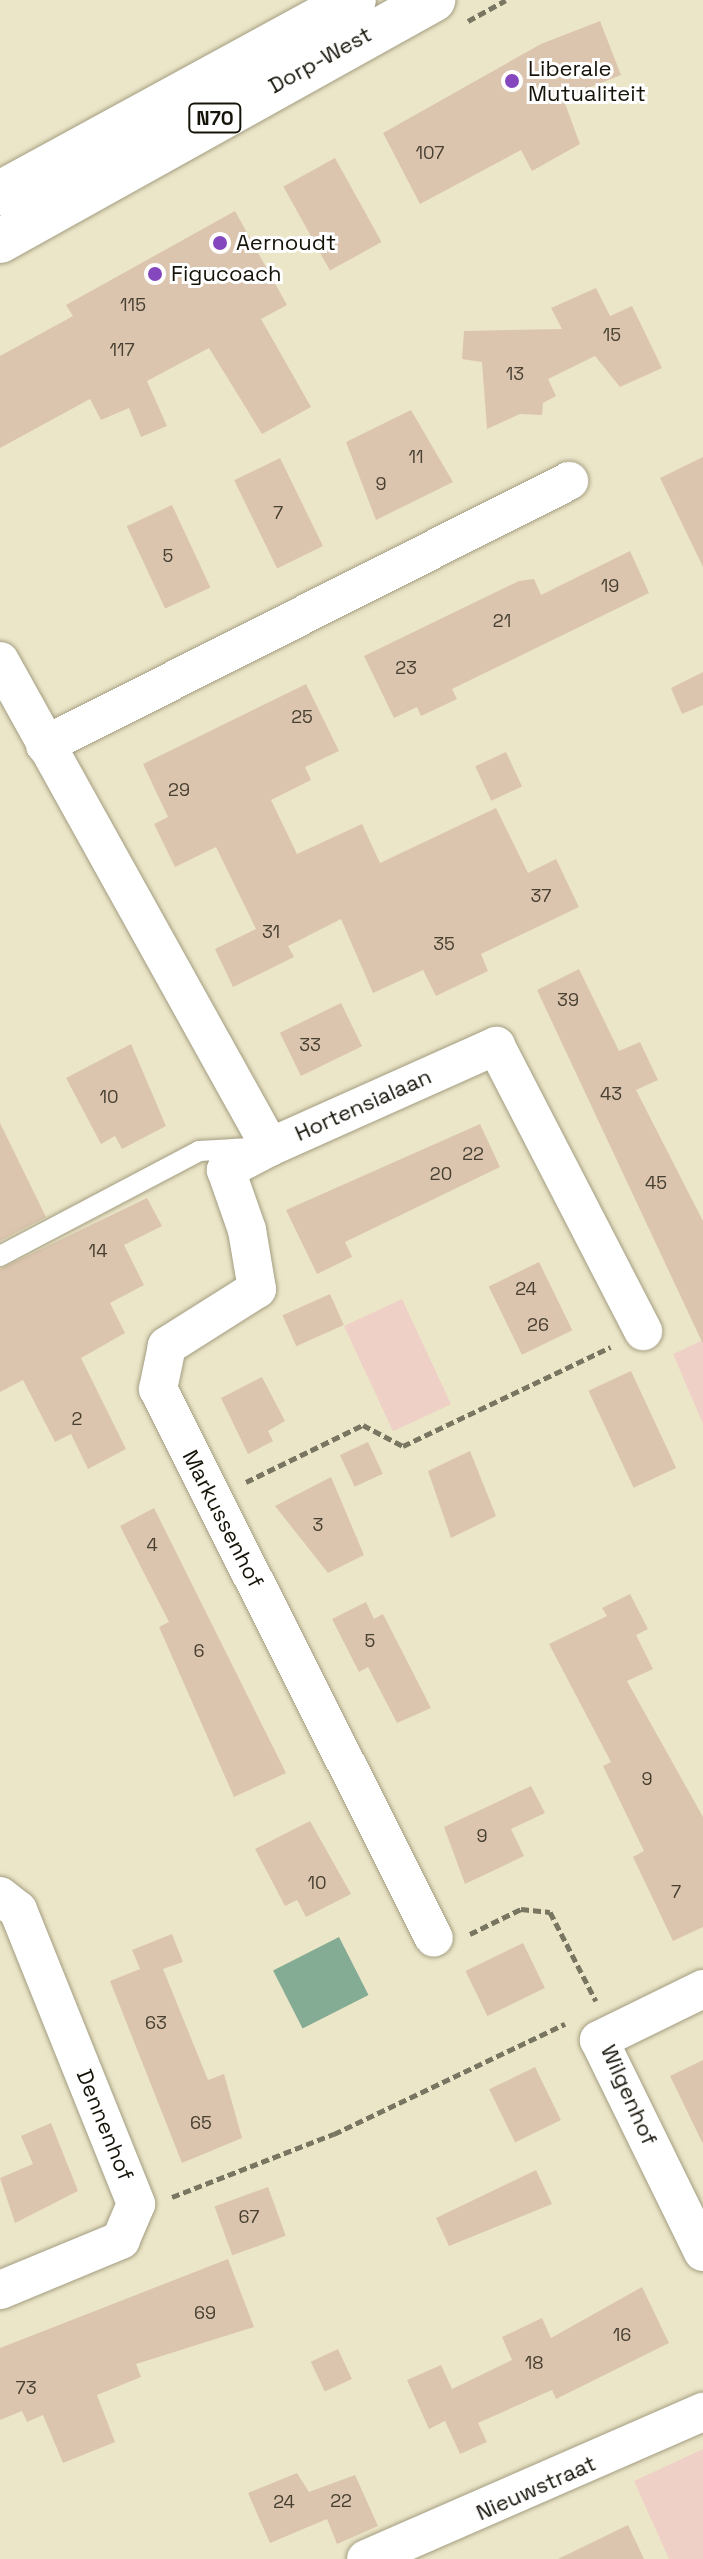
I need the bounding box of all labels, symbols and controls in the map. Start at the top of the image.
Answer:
street label: Dorp-West [264,21,376,99]
place label: Liberale Mutualiteit [528,55,646,106]
marker: Liberale Mutualiteit [503,72,521,90]
road number: N70 [187,102,243,134]
house number: 107 [416,142,444,164]
place label: Aernoudt [236,230,336,256]
marker: Aernoudt [211,234,229,252]
place label: Figucoach [171,261,282,287]
marker: Figucoach [146,265,164,283]
house number: 115 [120,294,146,316]
house number: 15 [603,324,621,346]
house number: 117 [109,339,135,361]
house number: 13 [506,363,524,385]
house number: 11 [408,446,424,468]
house number: 9 [375,473,387,495]
house number: 7 [273,502,283,524]
house number: 5 [163,545,173,567]
house number: 19 [601,575,619,597]
house number: 21 [493,610,511,632]
house number: 23 [395,657,417,679]
house number: 25 [291,706,313,728]
house number: 29 [168,779,190,801]
house number: 37 [530,885,552,907]
house number: 31 [262,921,280,943]
house number: 35 [433,933,455,955]
house number: 39 [557,989,579,1011]
house number: 33 [299,1034,321,1056]
street label: Hortensialaan [291,1063,435,1147]
house number: 43 [600,1083,622,1105]
house number: 10 [99,1086,119,1108]
house number: 22 [462,1143,484,1165]
house number: 20 [430,1163,452,1185]
house number: 45 [645,1172,667,1194]
house number: 14 [89,1240,107,1262]
house number: 24 [515,1278,537,1300]
house number: 26 [527,1314,549,1336]
house number: 2 [72,1408,82,1430]
street label: Markussenhof [177,1446,269,1592]
house number: 3 [313,1514,323,1536]
house number: 4 [146,1534,158,1556]
house number: 5 [365,1630,375,1652]
house number: 6 [193,1640,205,1662]
house number: 9 [641,1768,653,1790]
house number: 9 [476,1825,488,1847]
house number: 10 [307,1872,327,1894]
house number: 7 [671,1881,681,1903]
house number: 63 [145,2012,167,2034]
street label: Wilgenhof [595,2041,663,2149]
street label: Dennenhof [71,2066,139,2184]
house number: 65 [190,2112,212,2134]
house number: 67 [239,2206,259,2228]
house number: 69 [194,2302,216,2324]
house number: 16 [613,2324,631,2346]
house number: 18 [525,2352,543,2374]
house number: 73 [15,2377,37,2399]
street label: Nieuwstraat [472,2450,600,2526]
house number: 22 [330,2490,352,2512]
house number: 24 [273,2491,295,2513]

